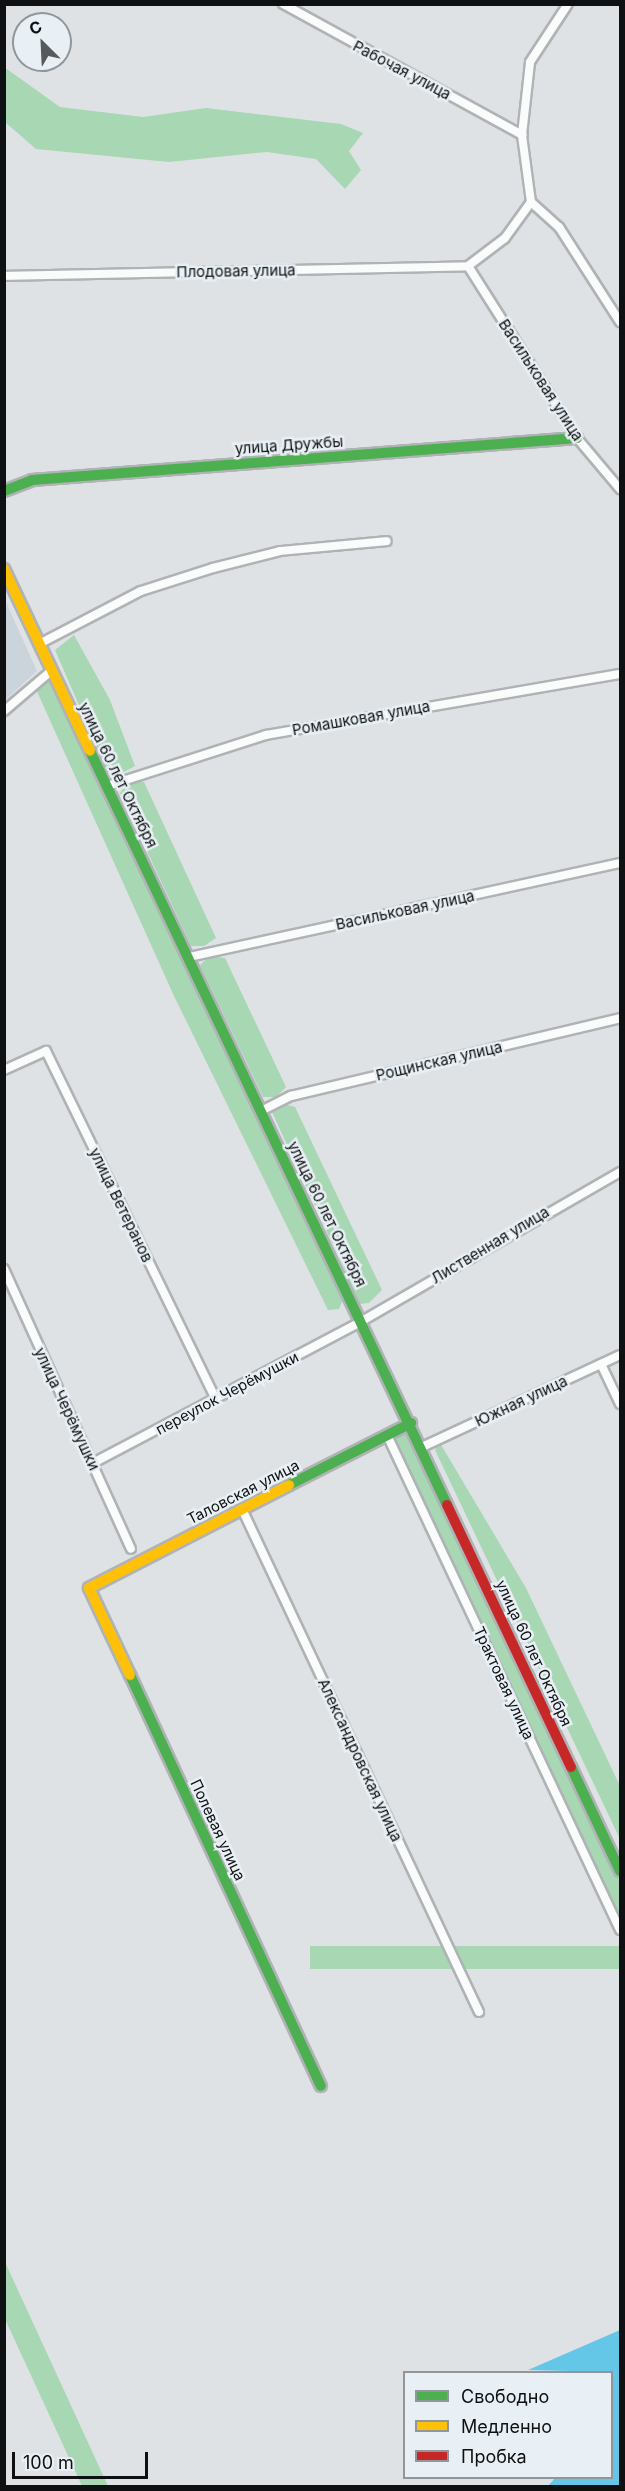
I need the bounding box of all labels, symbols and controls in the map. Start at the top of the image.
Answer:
north arrow [12,12,72,72]
text: С [26,16,45,39]
street label: Рабочая улица [350,37,454,103]
street label: Плодовая улица [176,261,296,281]
street label: Васильковая улица [495,316,587,444]
street label: улица Дружбы [234,432,344,458]
street label: Ромашковая улица [291,697,431,739]
street label: улица 60 лет Октября [75,699,161,851]
street label: Васильковая улица [334,886,476,934]
street label: Рощинская улица [374,1038,504,1084]
street label: улица 60 лет Октября [284,1138,370,1290]
street label: улица Ветеранов [86,1145,156,1265]
street label: Лиственная улица [428,1203,552,1287]
street label: улица Черёмушки [31,1345,103,1473]
street label: переулок Черёмушки [152,1348,302,1438]
street label: Южная улица [472,1372,570,1430]
street label: Таловская улица [184,1456,302,1528]
street label: улица 60 лет Октября [492,1577,576,1729]
street label: Трактовая улица [470,1624,538,1742]
street label: Александровская улица [314,1676,406,1844]
street label: Полевая улица [187,1777,249,1883]
legend [403,2371,613,2479]
text: Свободно [461,2386,549,2407]
text: Медленно [461,2416,552,2437]
scale bar [15,2440,152,2478]
text: Пробка [461,2446,527,2467]
text: 100 m [23,2452,74,2473]

